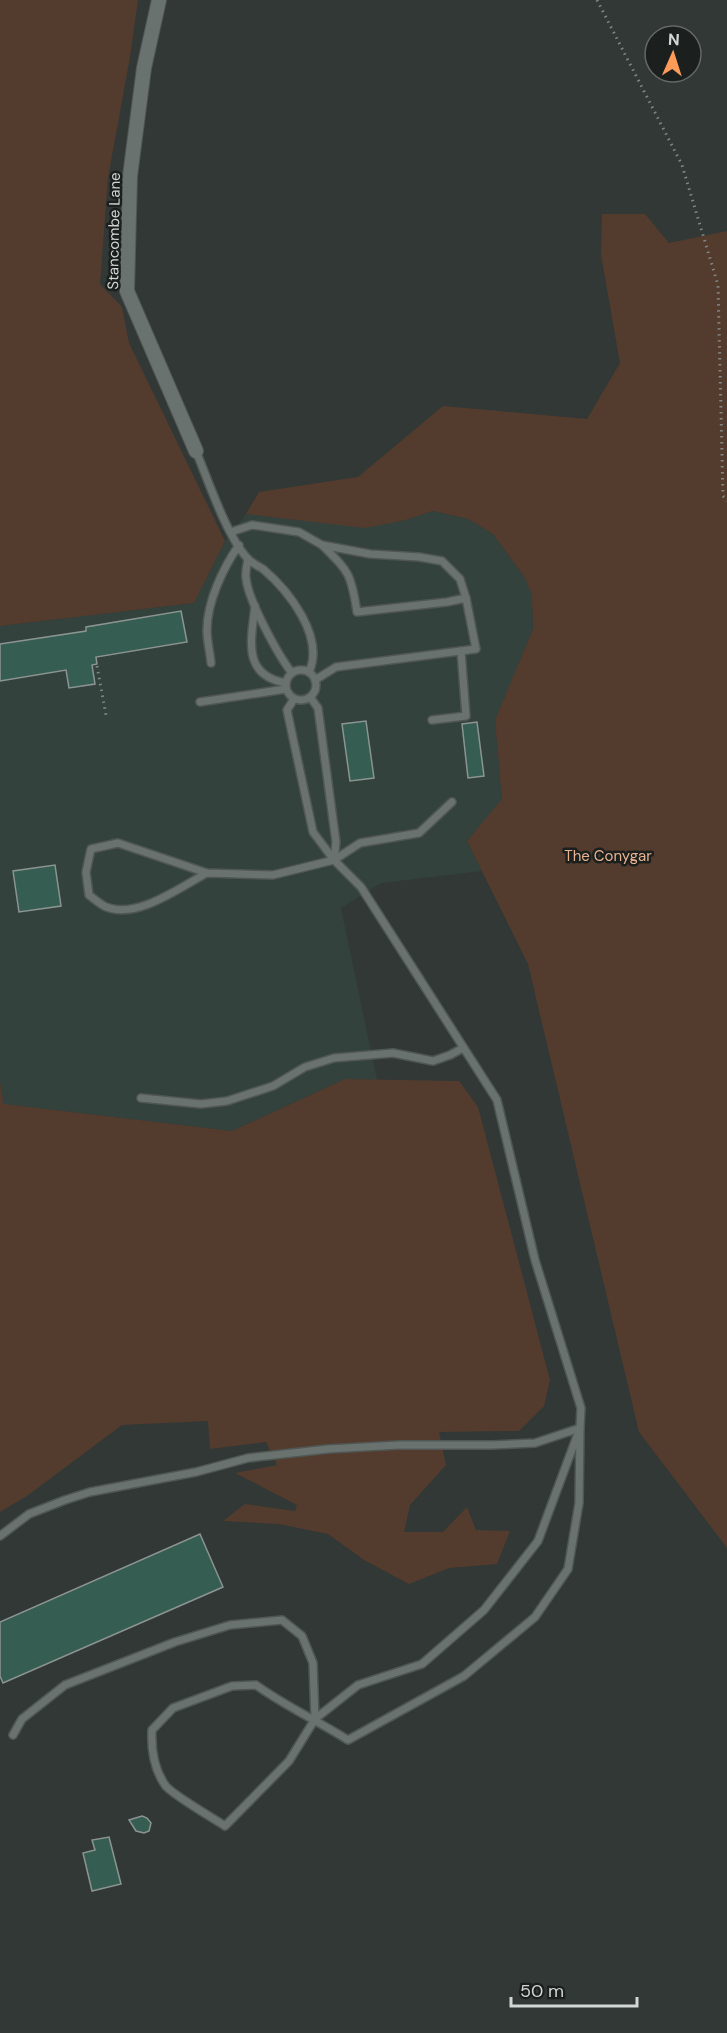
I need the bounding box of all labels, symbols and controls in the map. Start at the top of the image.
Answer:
north arrow [643,24,703,84]
text: N [667,29,680,50]
street label: Stancombe Lane [103,172,125,290]
park label: The Conygar [564,846,652,866]
scale bar [511,1970,637,2008]
text: 50 m [520,1979,564,2003]

